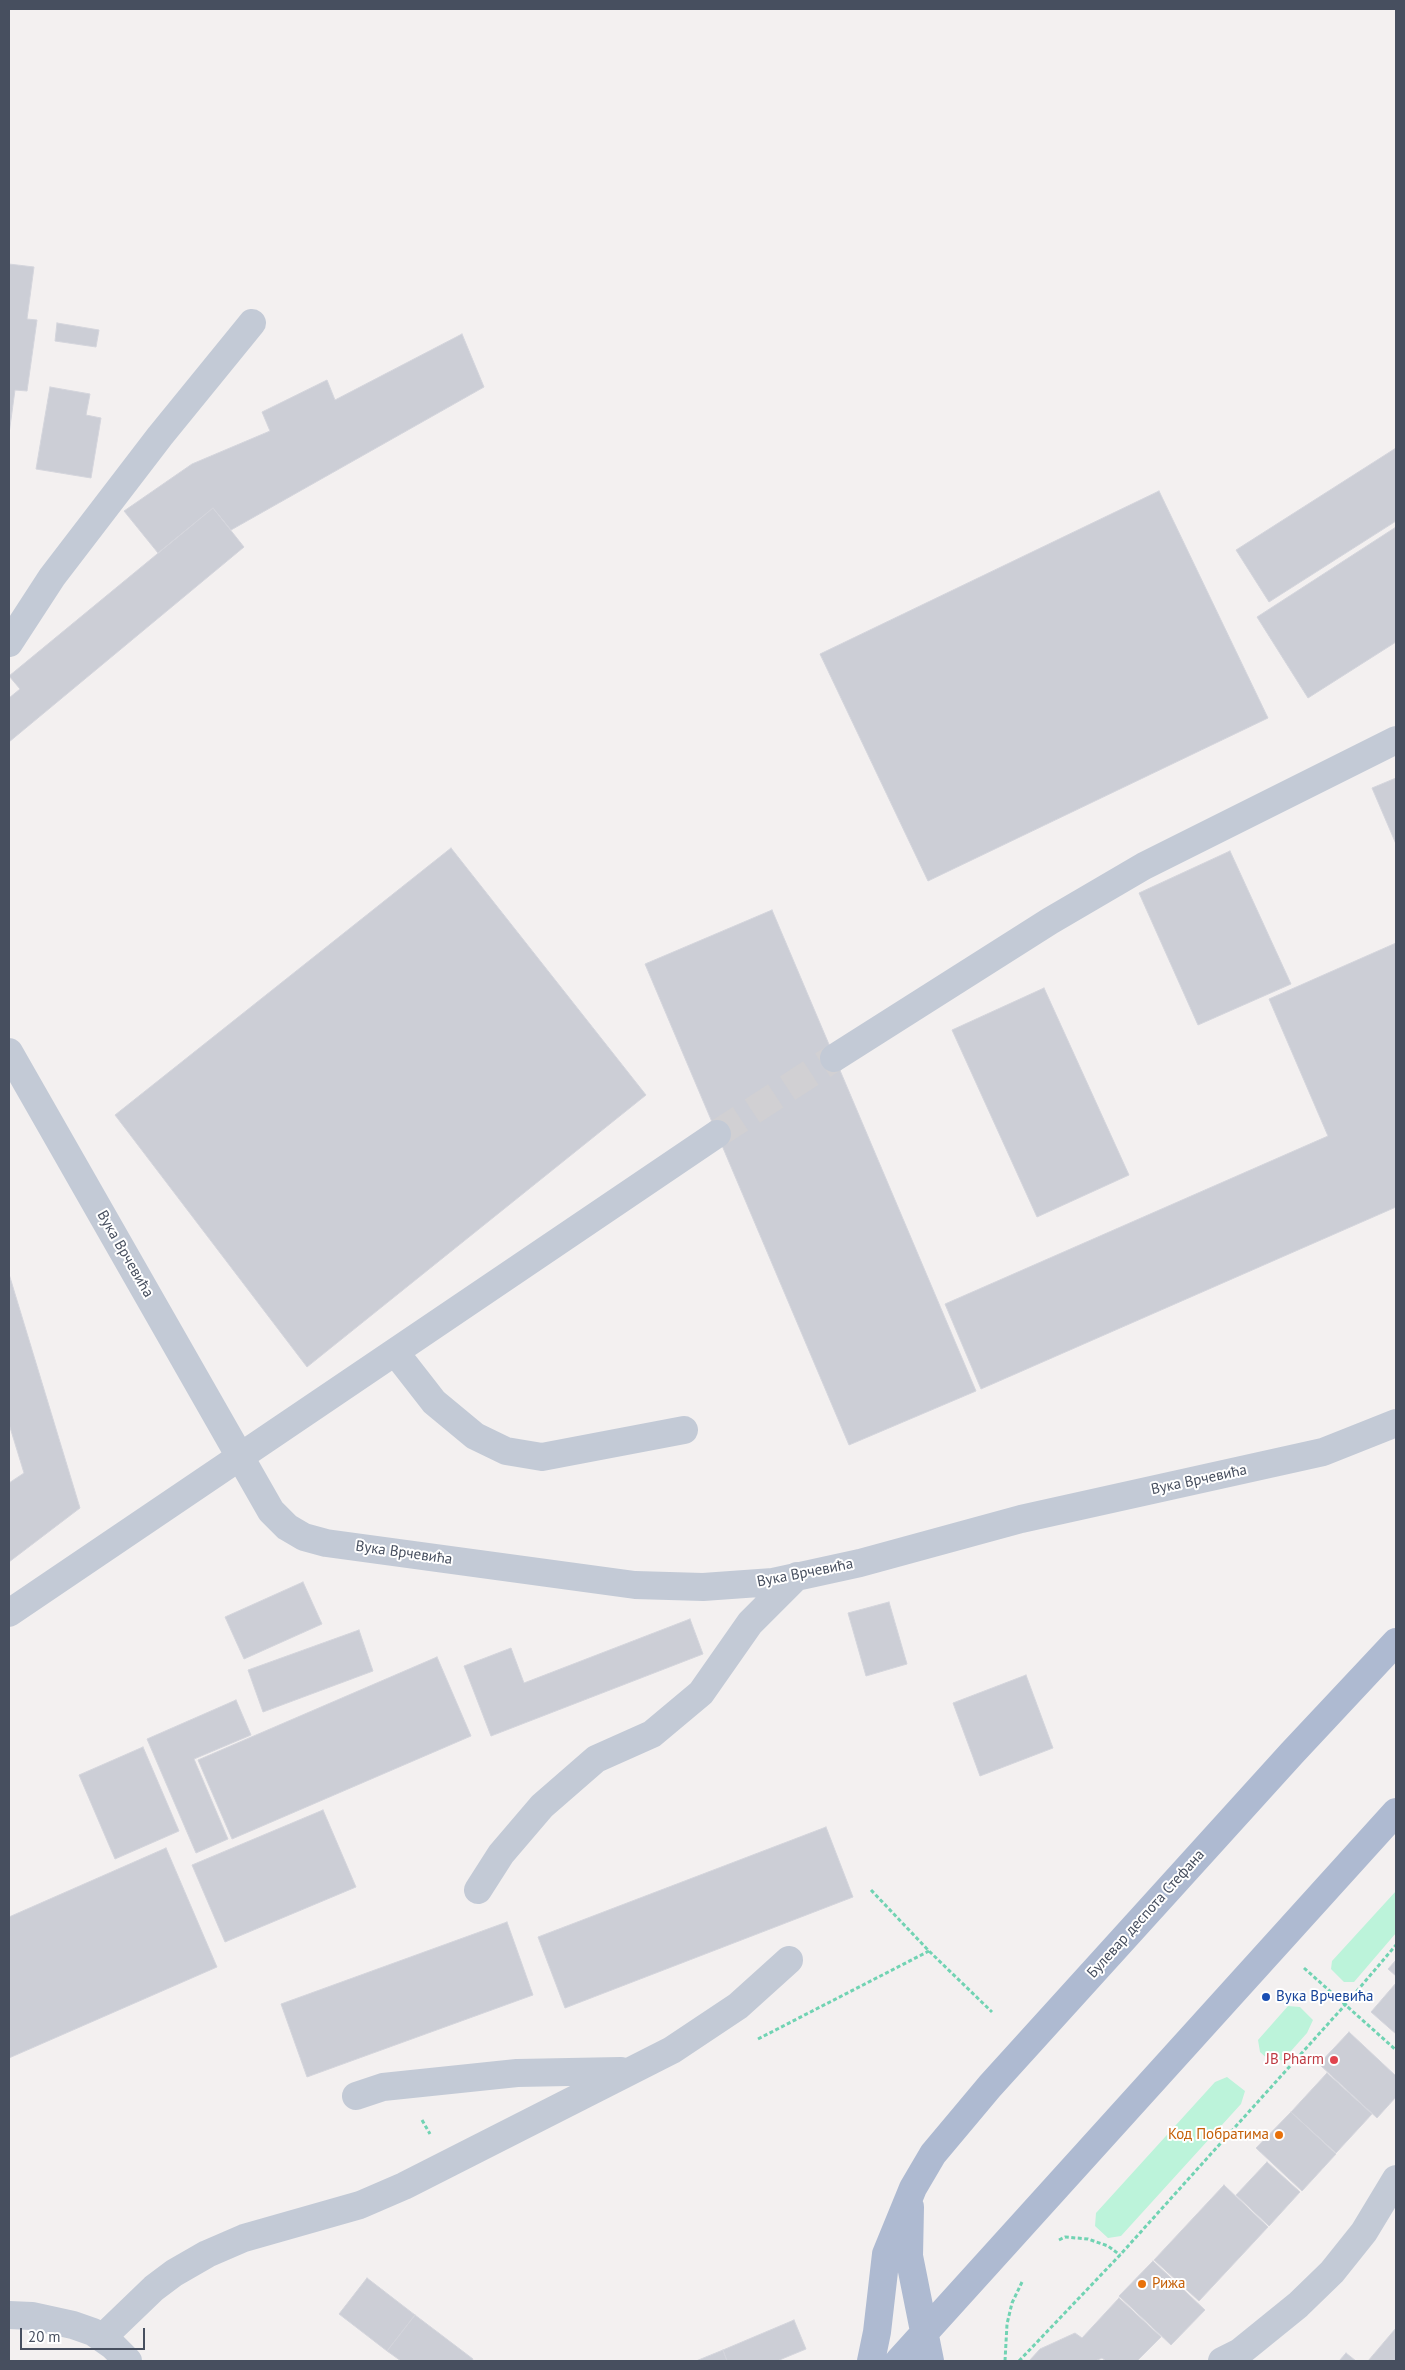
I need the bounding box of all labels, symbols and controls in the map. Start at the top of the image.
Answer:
street label: Вука Врчевића [93,1207,157,1301]
street label: Вука Врчевића [1149,1461,1249,1499]
street label: Вука Врчевића [354,1537,454,1569]
street label: Вука Врчевића [755,1555,855,1591]
street label: Булевар деспота Стефана [1084,1846,1208,1982]
place label: Вука Врчевића [1276,1988,1374,2006]
marker: Вука Врчевића [1260,1991,1272,2003]
place label: JB Pharm [1266,2051,1324,2069]
marker: JB Pharm [1328,2054,1340,2066]
place label: Код Побратима [1168,2126,1269,2144]
marker: Код Побратима [1273,2129,1285,2141]
place label: Рижа [1152,2275,1185,2293]
marker: Рижа [1136,2278,1148,2290]
scale bar [22,2318,148,2350]
text: 20 m [28,2327,61,2346]

